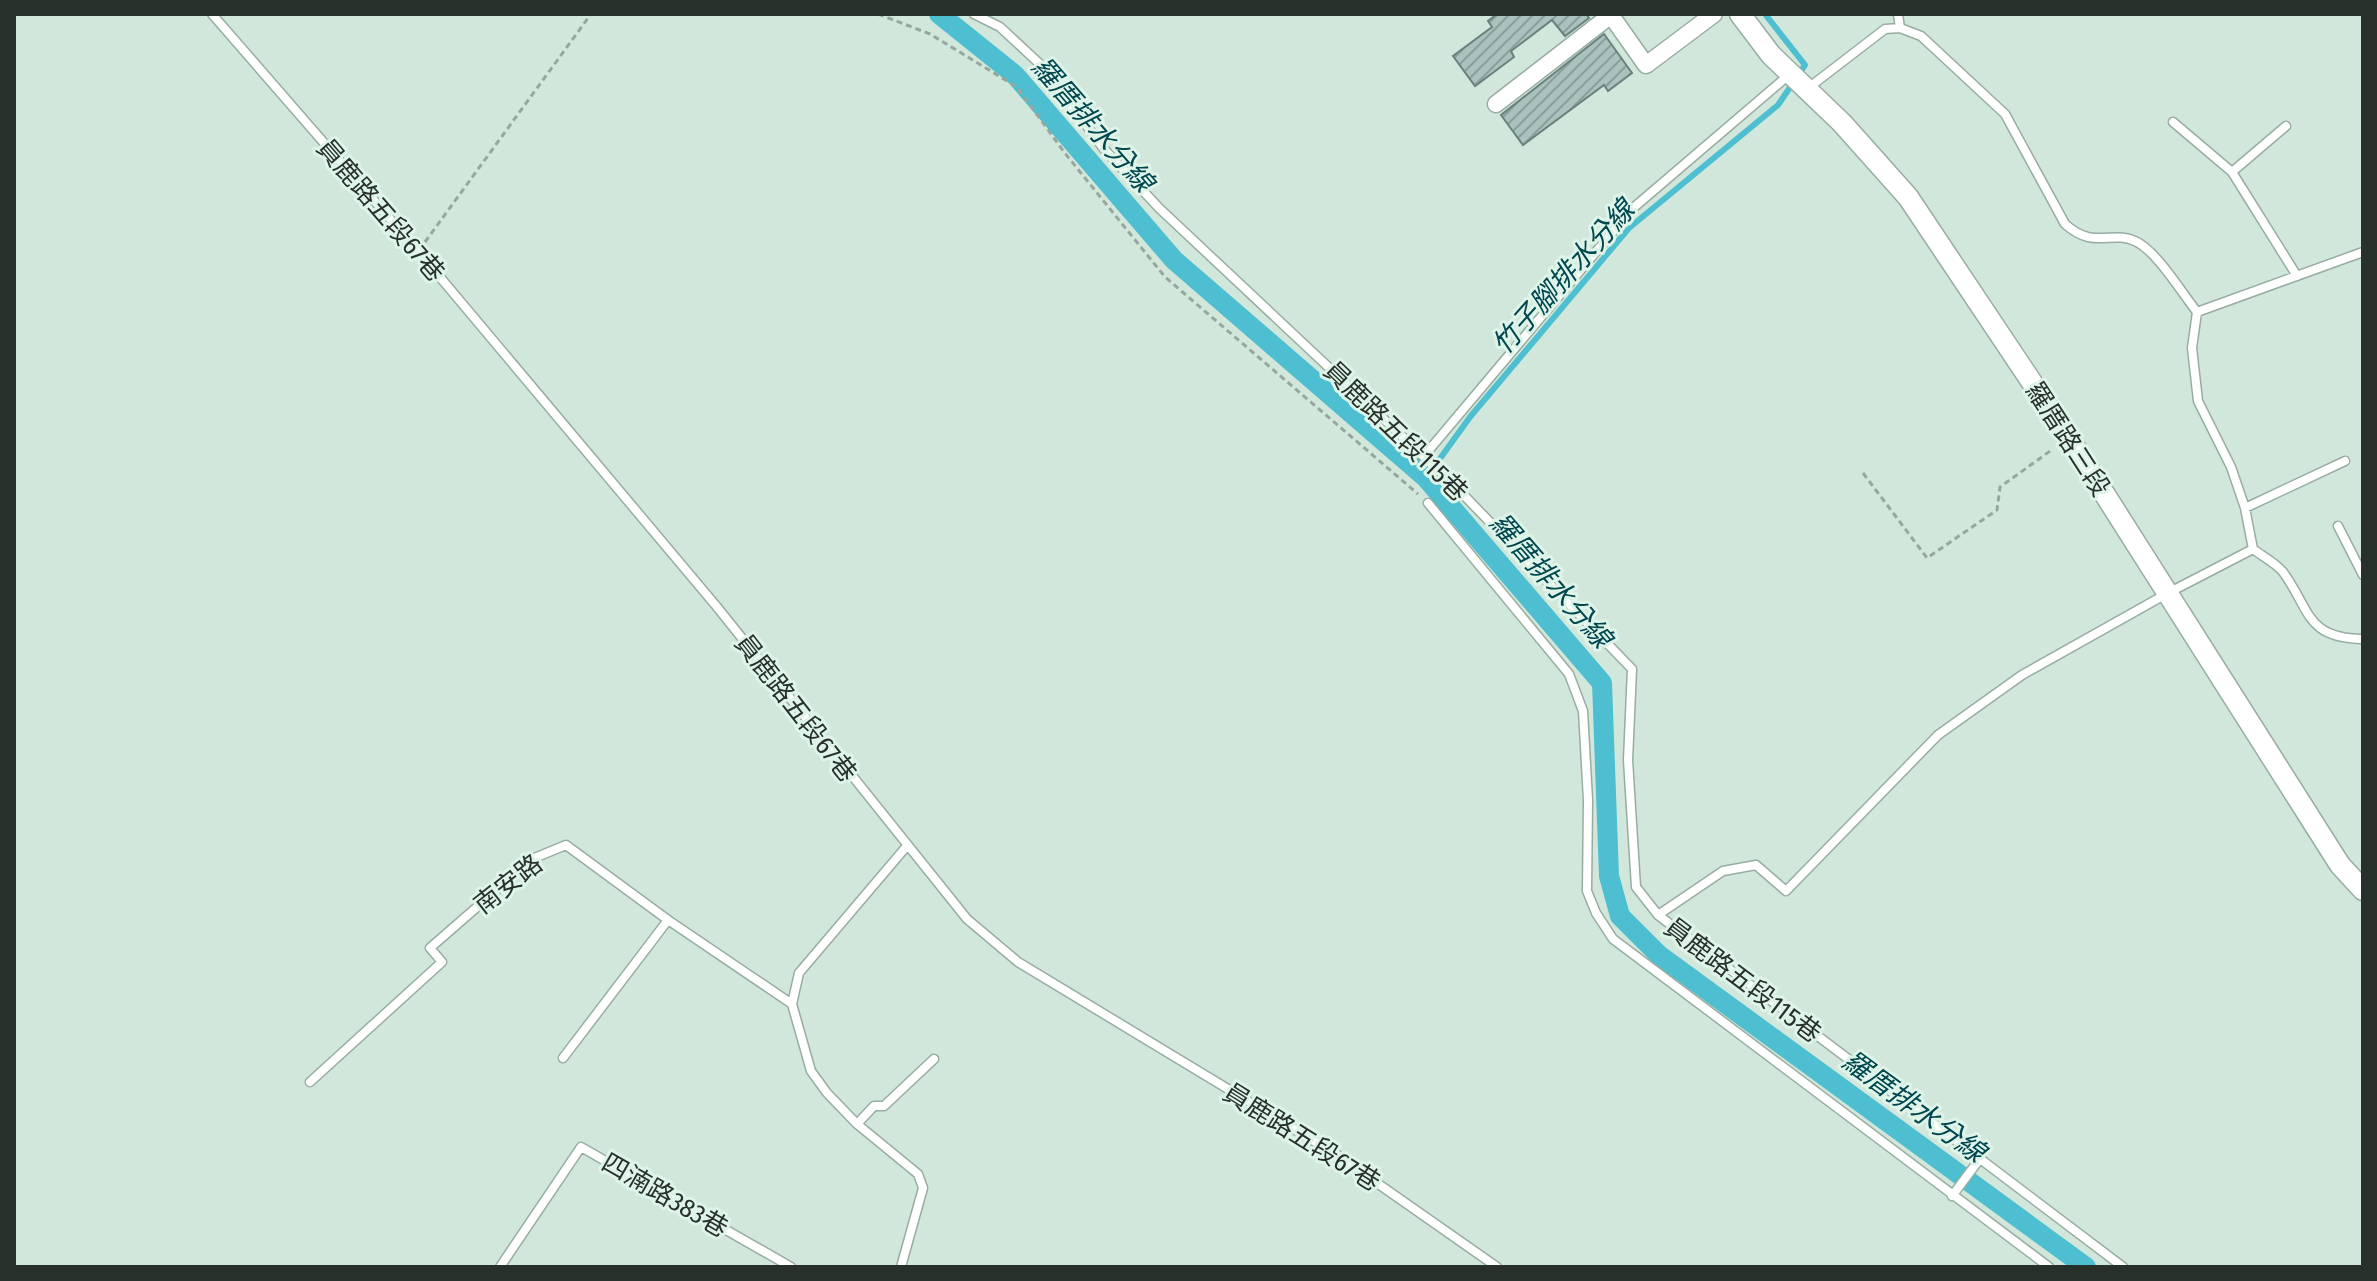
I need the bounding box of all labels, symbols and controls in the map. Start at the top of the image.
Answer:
water label: 羅厝排水分線 [1025,50,1162,201]
street label: 員鹿路五段67巷 [310,133,451,288]
water label: 竹子腳排水分線 [1486,191,1643,361]
street label: 員鹿路五段115巷 [1317,355,1474,508]
street label: 羅厝路三段 [2019,376,2116,502]
water label: 羅厝排水分線 [1483,506,1620,657]
street label: 員鹿路五段67巷 [728,628,863,788]
street label: 南安路 [468,848,549,921]
street label: 員鹿路五段115巷 [1658,911,1827,1049]
water label: 羅厝排水分線 [1836,1044,1994,1171]
street label: 員鹿路五段67巷 [1218,1077,1386,1198]
street label: 四湳路383巷 [596,1147,733,1244]

